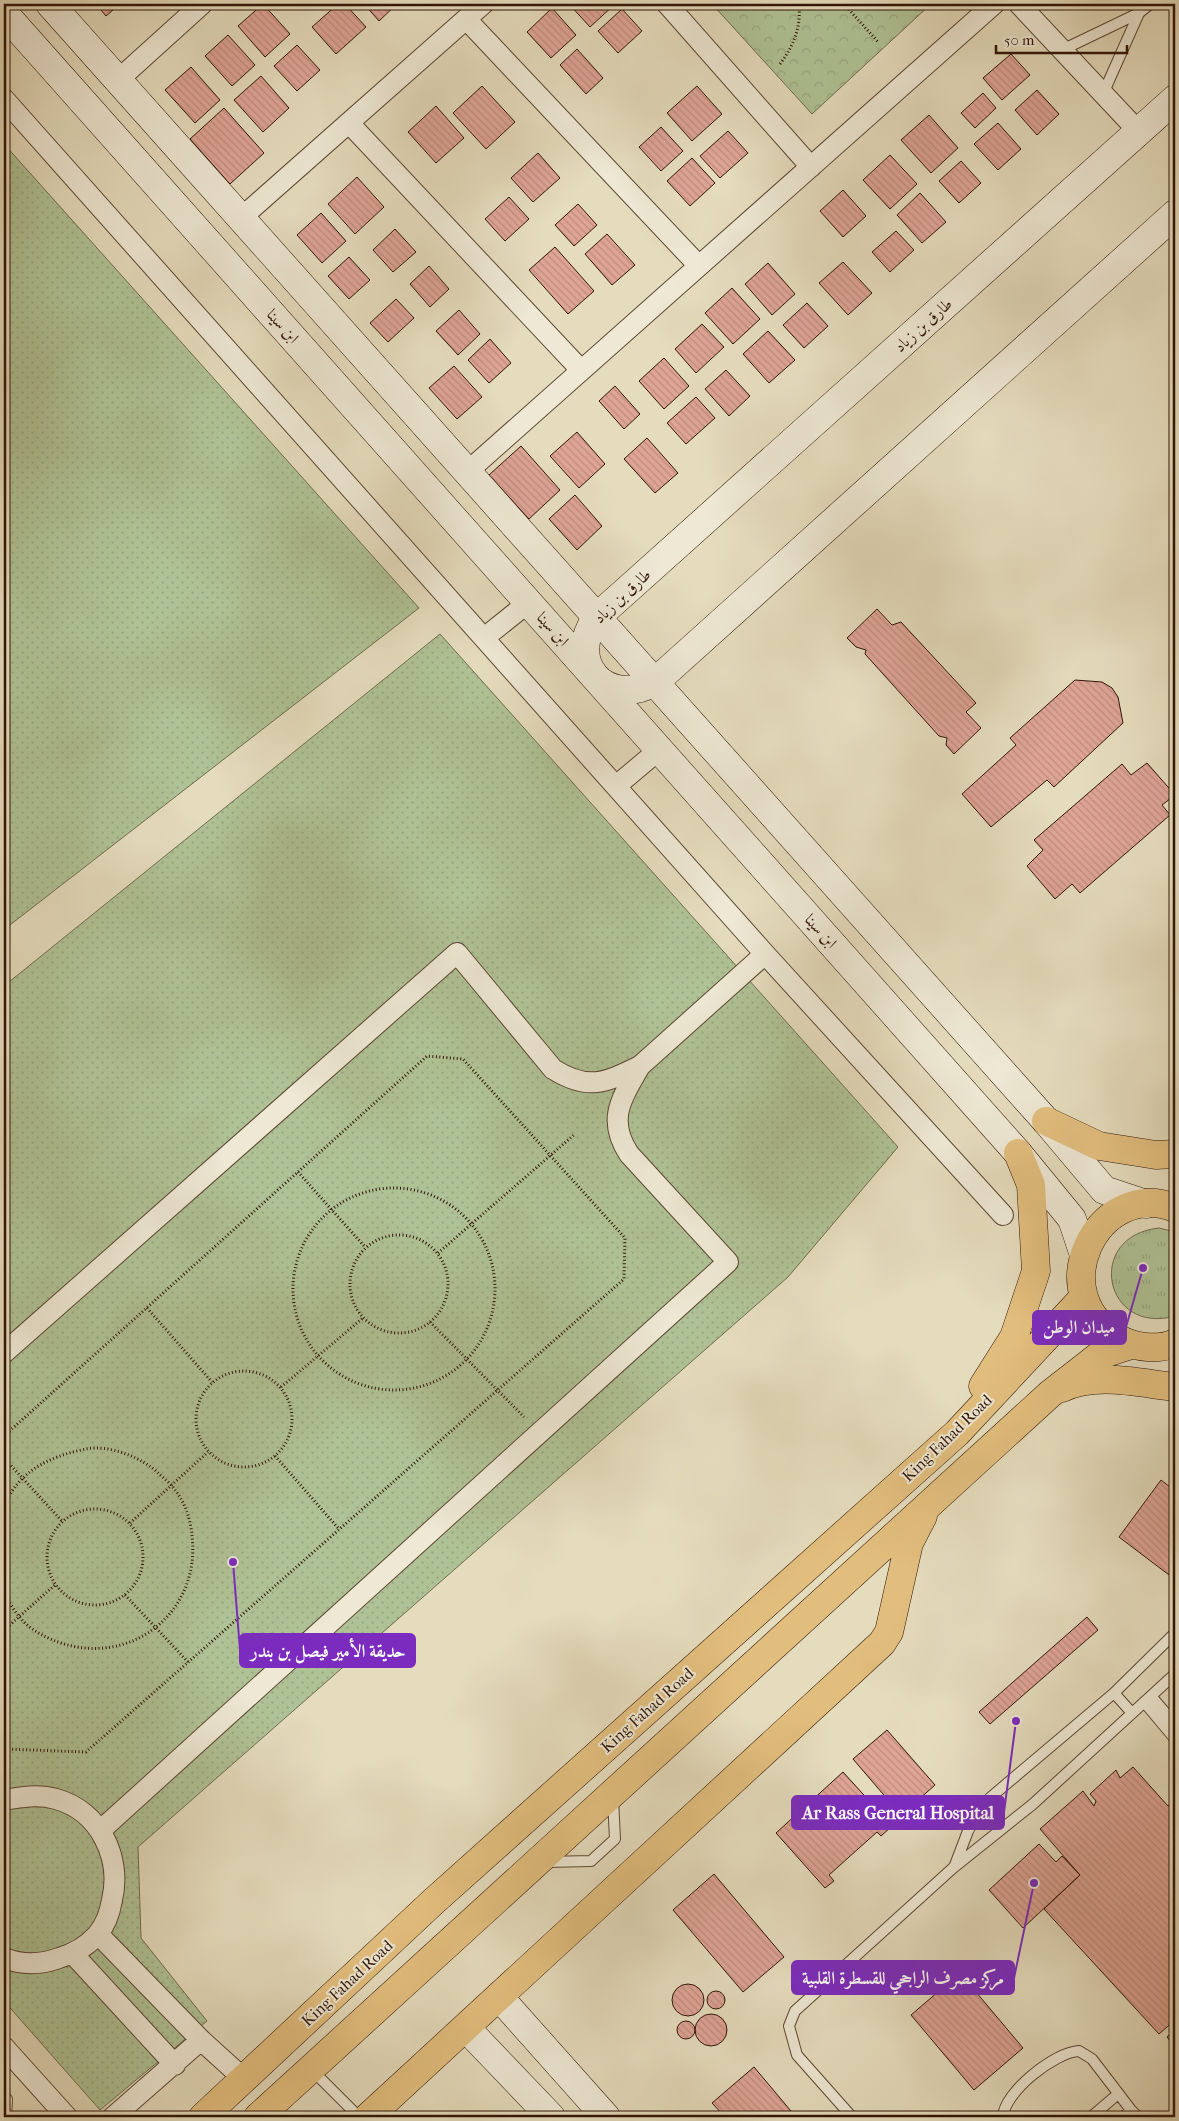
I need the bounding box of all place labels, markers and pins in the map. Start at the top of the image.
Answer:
callout: ميدان الوطن [1033,1311,1126,1344]
callout: حديقة الأمير فيصل بن بندر [240,1634,415,1667]
callout: Ar Rass General Hospital [792,1796,1004,1829]
callout: مركز مصرف الراجحي للقسطرة القلبية [792,1961,1014,1994]

